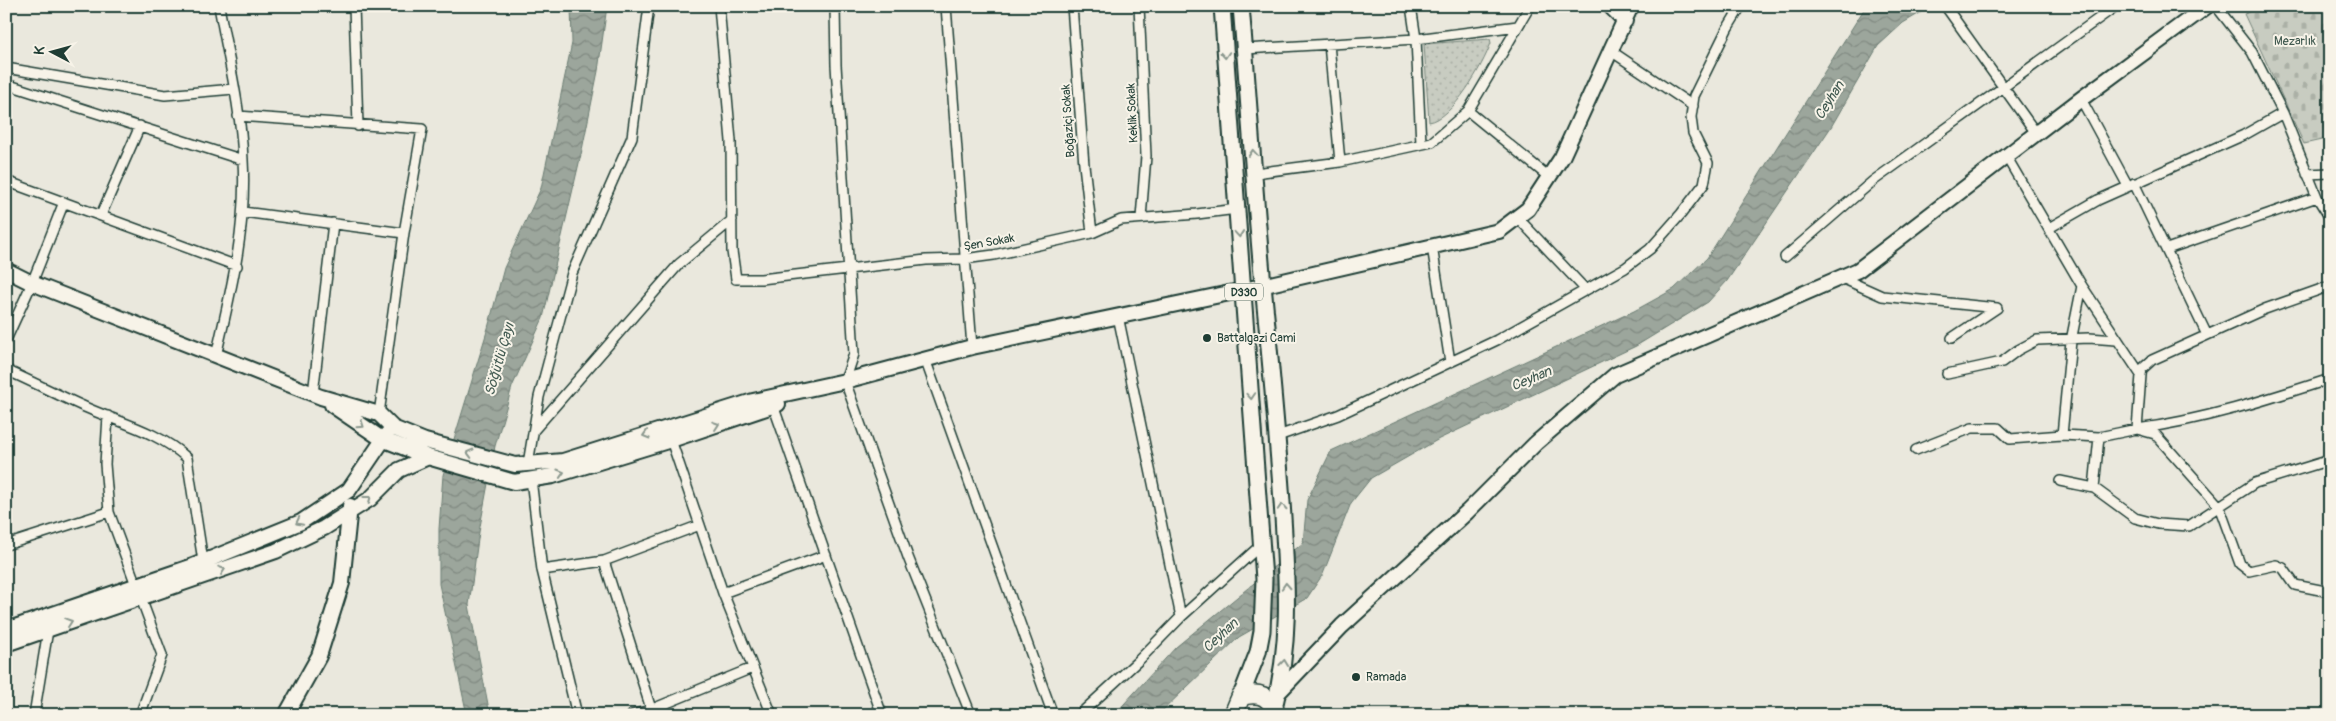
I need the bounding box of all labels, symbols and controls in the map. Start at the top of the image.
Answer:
north arrow [28,28,78,78]
park label: Mezarlık [2274,34,2316,49]
text: K [31,45,49,56]
one-way arrow [1220,51,1231,59]
water label: Ceyhan [1811,77,1848,123]
street label: Keklik Sokak [1123,83,1142,143]
street label: Boğaziçi Sokak [1058,84,1079,158]
one-way arrow [1248,149,1259,157]
street label: Şen Sokak [963,231,1016,254]
one-way arrow [1233,231,1244,239]
road number: D330 [1225,284,1263,300]
water label: Söğütlü Çayı [481,320,518,397]
place label: Battalgazi Cami [1217,331,1296,346]
marker: Battalgazi Cami [1201,332,1213,344]
water label: Ceyhan [1508,362,1555,395]
one-way arrow [1246,393,1257,401]
one-way arrow [355,419,365,428]
one-way arrow [712,421,720,431]
one-way arrow [642,429,651,439]
one-way arrow [466,448,475,459]
one-way arrow [557,469,565,479]
one-way arrow [362,496,372,505]
one-way arrow [1277,503,1288,511]
one-way arrow [295,516,304,526]
one-way arrow [218,565,226,575]
one-way arrow [1281,582,1292,590]
water label: Ceyhan [1199,614,1242,656]
one-way arrow [64,618,73,628]
one-way arrow [1278,659,1289,667]
place label: Ramada [1366,670,1407,685]
marker: Ramada [1350,671,1362,683]

